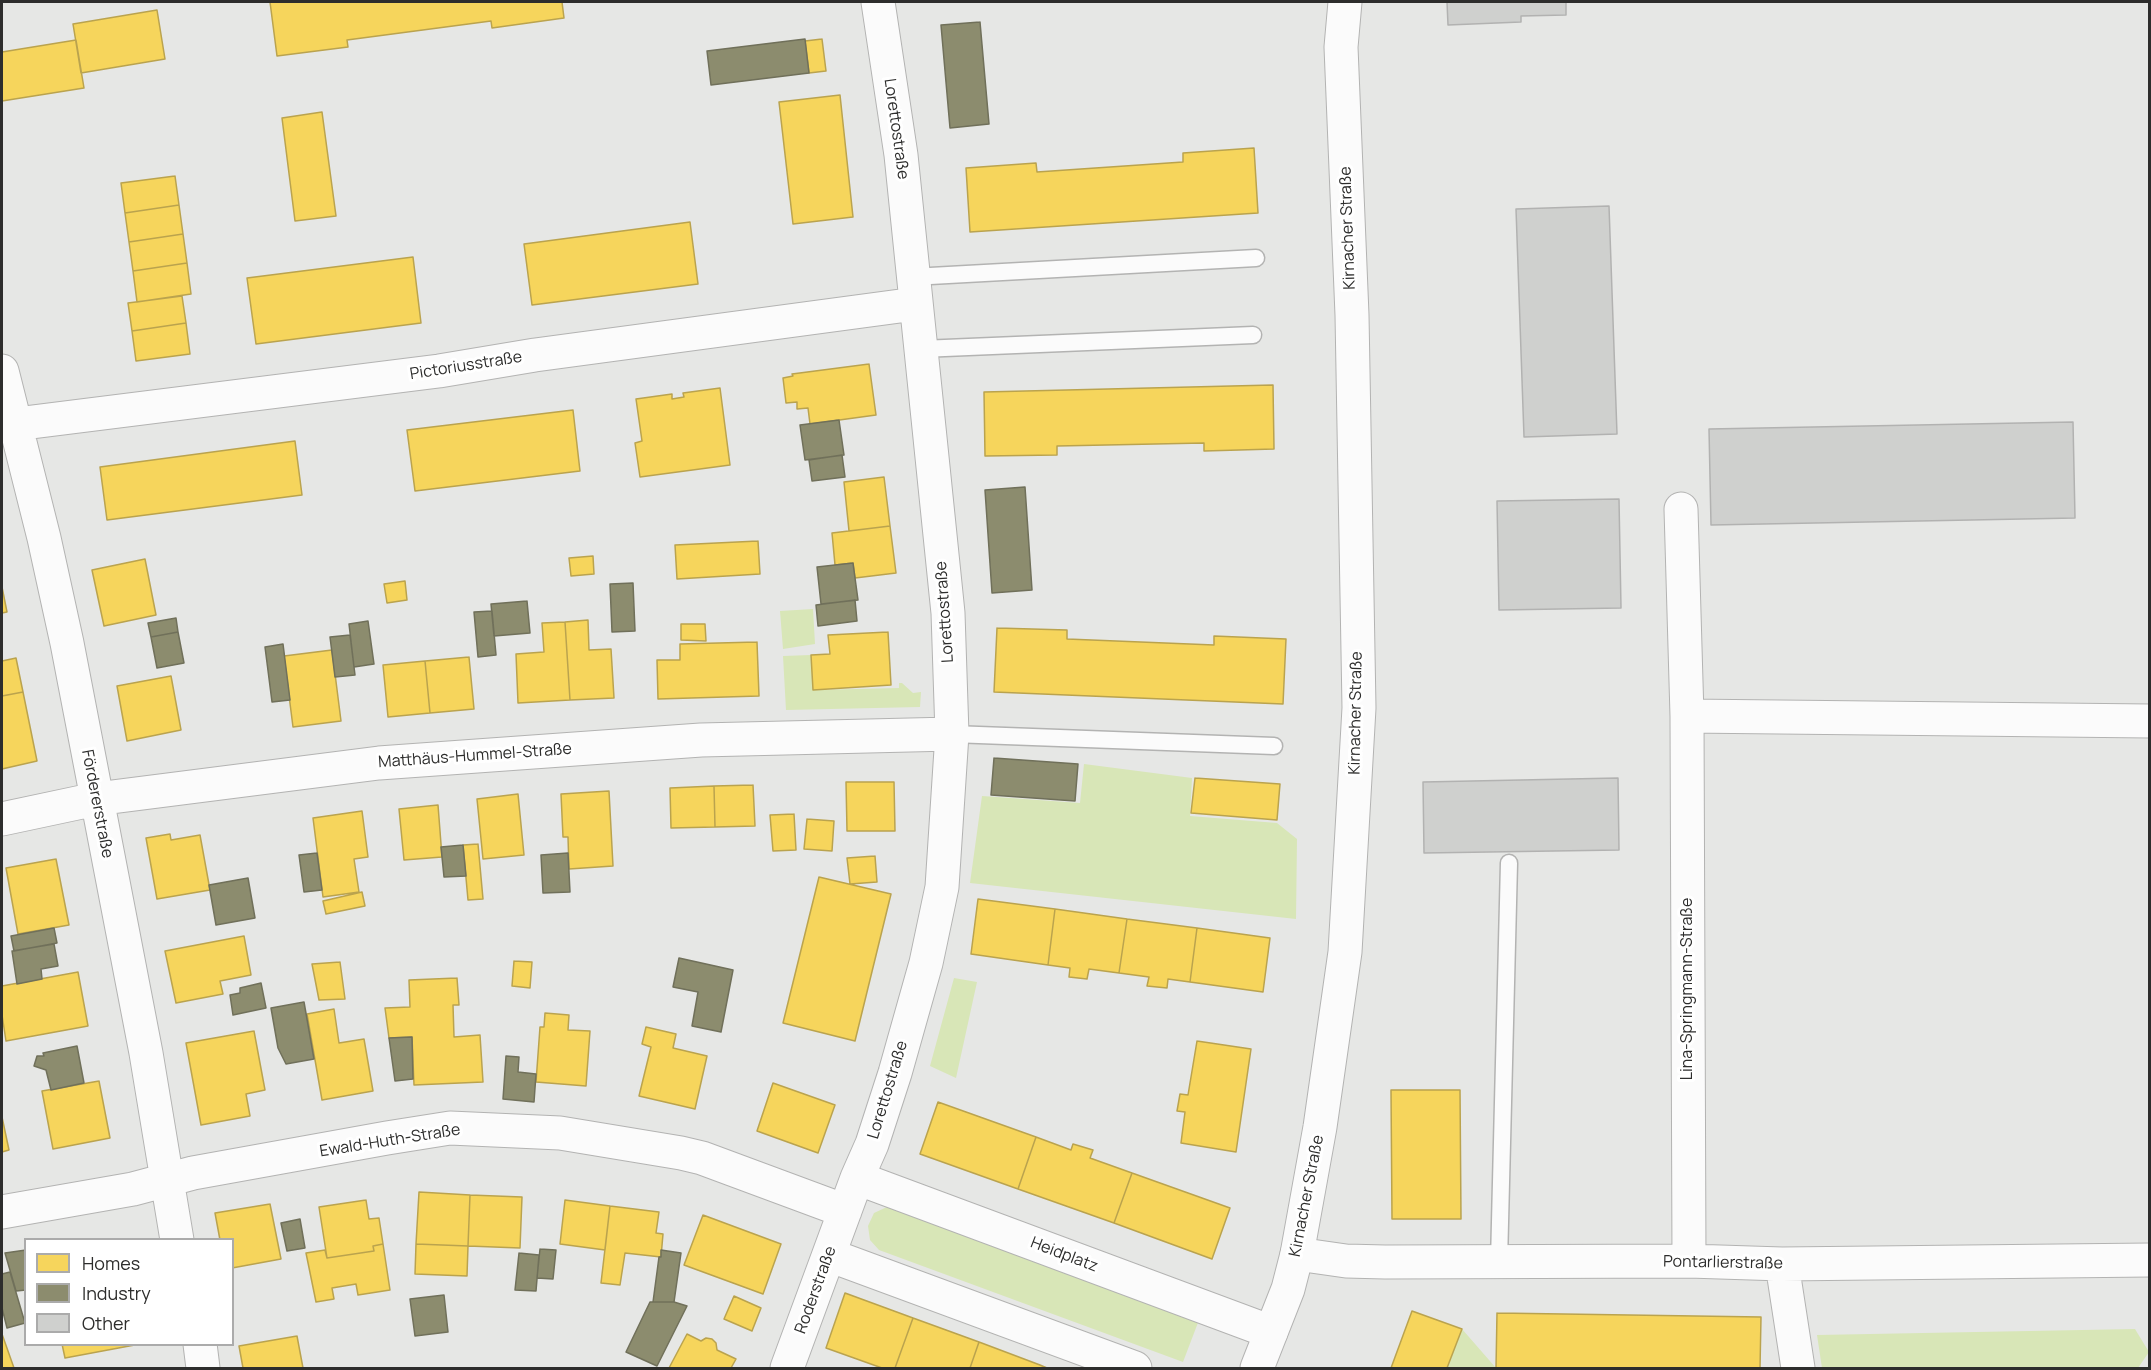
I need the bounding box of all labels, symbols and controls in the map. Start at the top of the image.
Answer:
street label: Lorettostraße [879,77,913,181]
street label: Kirnacher Straße [1336,166,1360,290]
street label: Pictoriusstraße [409,348,523,384]
street label: Lorettostraße [932,560,958,664]
street label: Kirnacher Straße [1345,651,1367,775]
street label: Matthäus-Hummel-Straße [378,740,572,772]
street label: Fördererstraße [77,748,117,860]
street label: Lina-Springmann-Straße [1678,898,1698,1080]
street label: Lorettostraße [864,1038,912,1142]
street label: Ewald-Huth-Straße [318,1120,462,1162]
street label: Kirnacher Straße [1286,1133,1328,1259]
street label: Heidplatz [1028,1233,1100,1277]
legend [24,1238,234,1346]
street label: Roderstraße [791,1244,841,1336]
text: Homes [82,1251,140,1275]
street label: Pontarlierstraße [1663,1252,1783,1274]
text: Industry [82,1281,151,1305]
text: Other [82,1311,130,1335]

